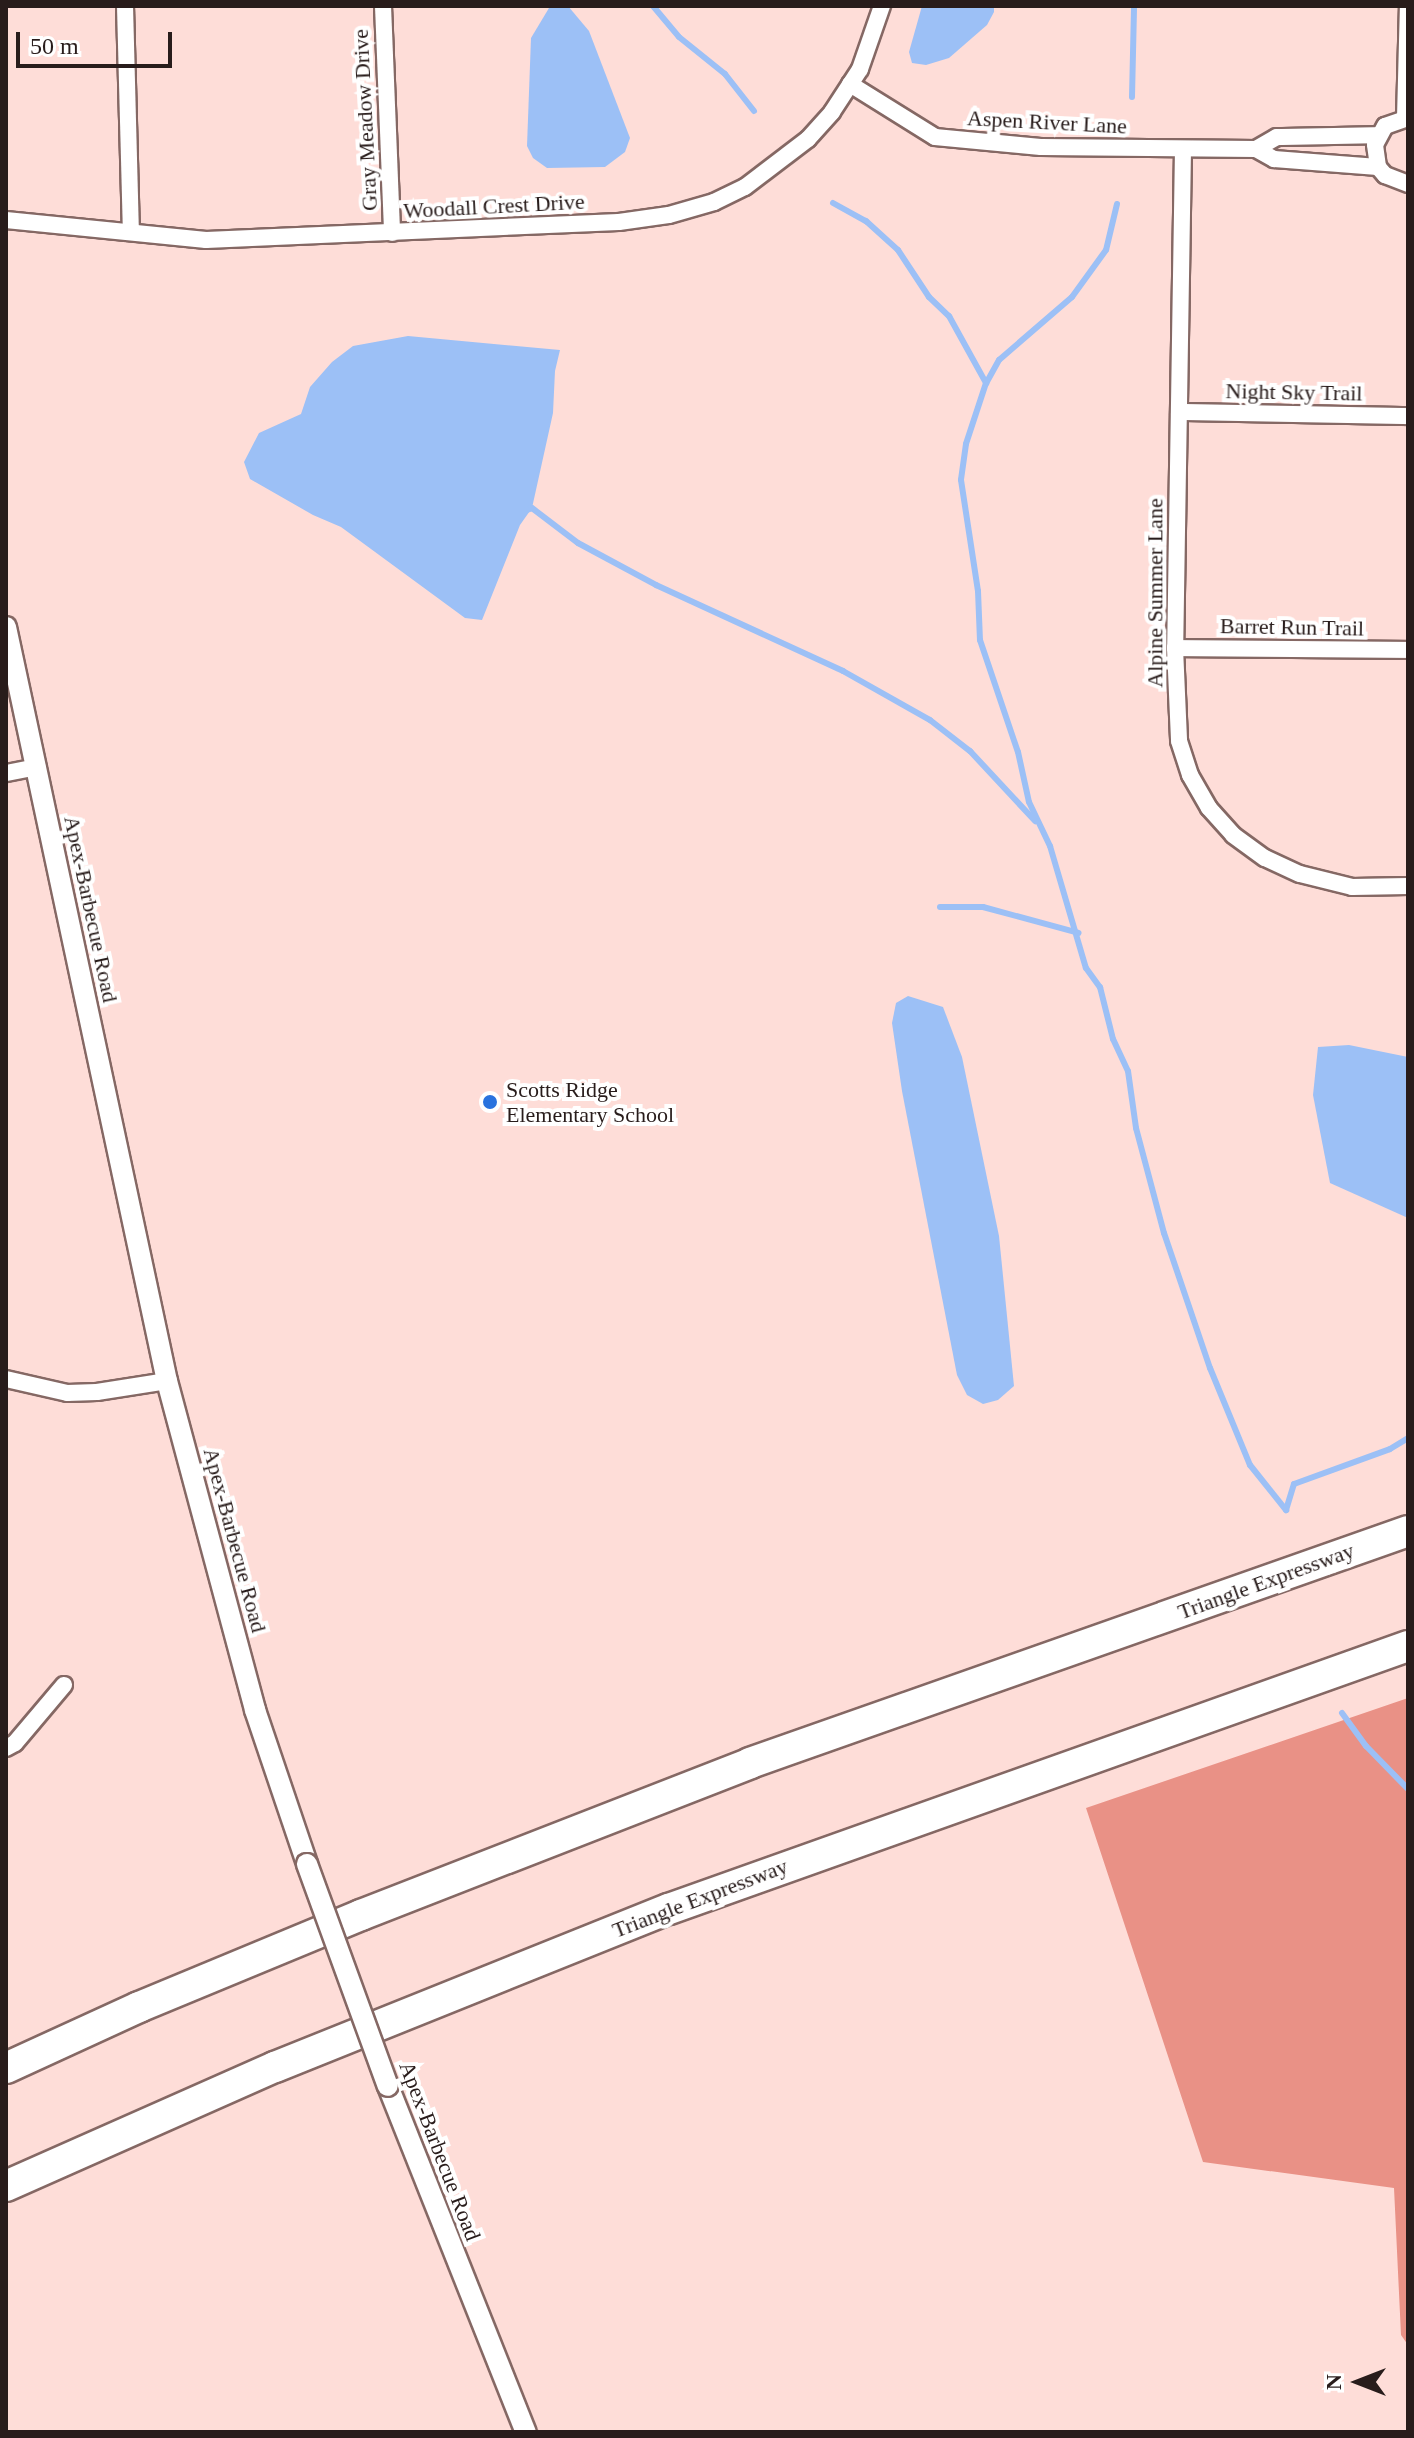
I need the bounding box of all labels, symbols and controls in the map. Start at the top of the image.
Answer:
scale bar [20,16,176,66]
street label: Gray Meadow Drive [347,28,383,212]
text: 50 m [30,33,79,59]
street label: Aspen River Lane [966,105,1128,139]
street label: Woodall Crest Drive [403,188,585,224]
street label: Night Sky Trail [1225,378,1363,406]
street label: Alpine Summer Lane [1142,498,1168,688]
street label: Barret Run Trail [1219,613,1365,641]
street label: Apex-Barbecue Road [58,813,124,1005]
place label: Scotts Ridge Elementary School [506,1076,674,1128]
marker: Scotts Ridge Elementary School [481,1093,499,1111]
street label: Apex-Barbecue Road [198,1445,272,1635]
street label: Triangle Expressway [1174,1537,1358,1625]
street label: Triangle Expressway [609,1852,791,1944]
street label: Apex-Barbecue Road [394,2058,486,2244]
north arrow [1318,2342,1398,2422]
text: N [1321,2374,1346,2390]

